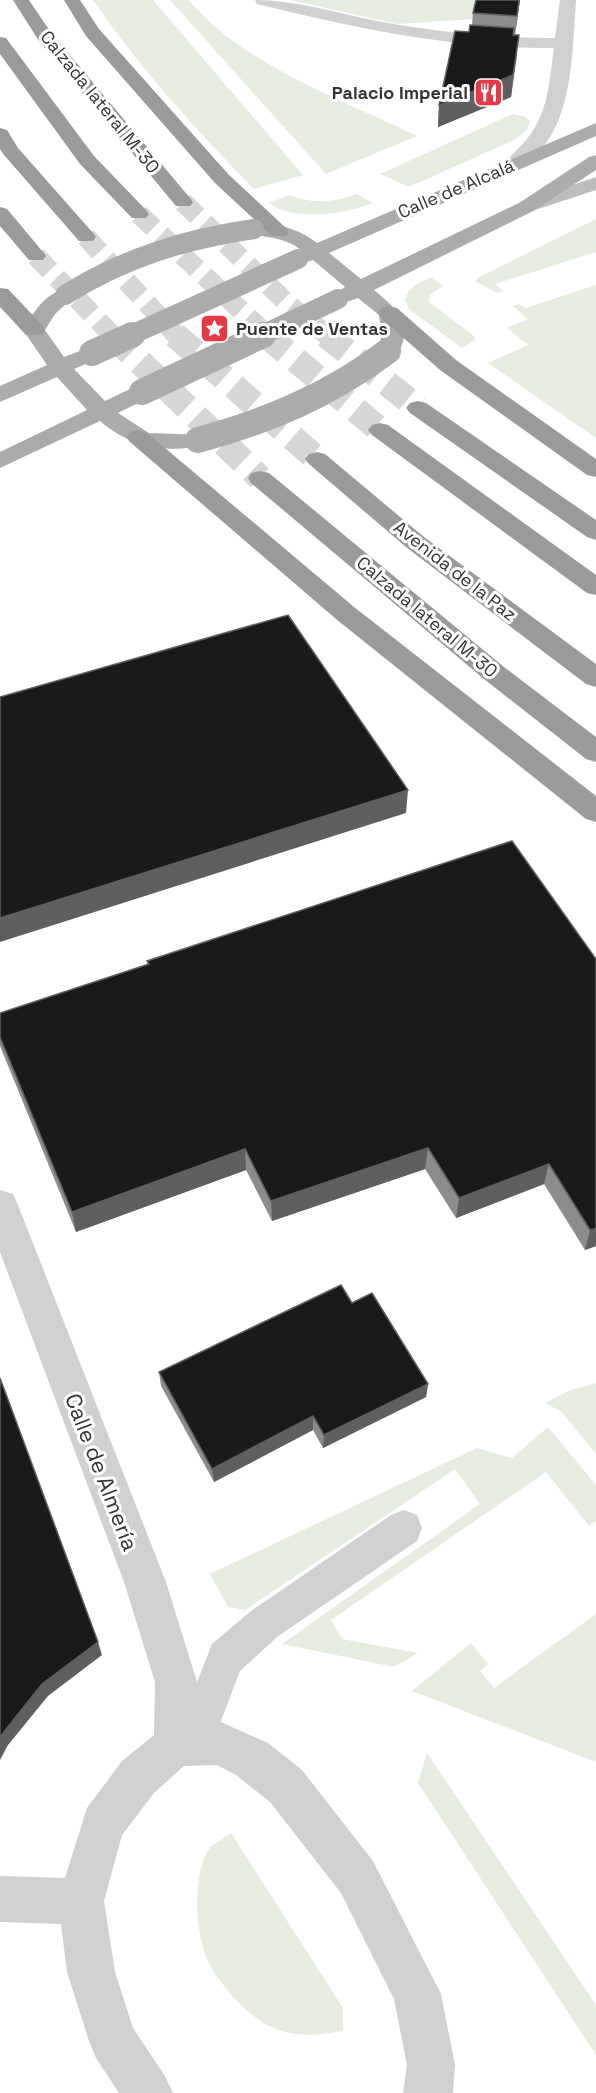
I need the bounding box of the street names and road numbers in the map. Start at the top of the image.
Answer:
street label: Calzada lateral M-30 [36,26,165,178]
street label: Calle de Alcalá [394,154,517,223]
street label: Avenida de la Paz [389,515,521,626]
street label: Calzada lateral M-30 [352,551,503,682]
street label: Calle de Almería [59,1389,145,1555]

